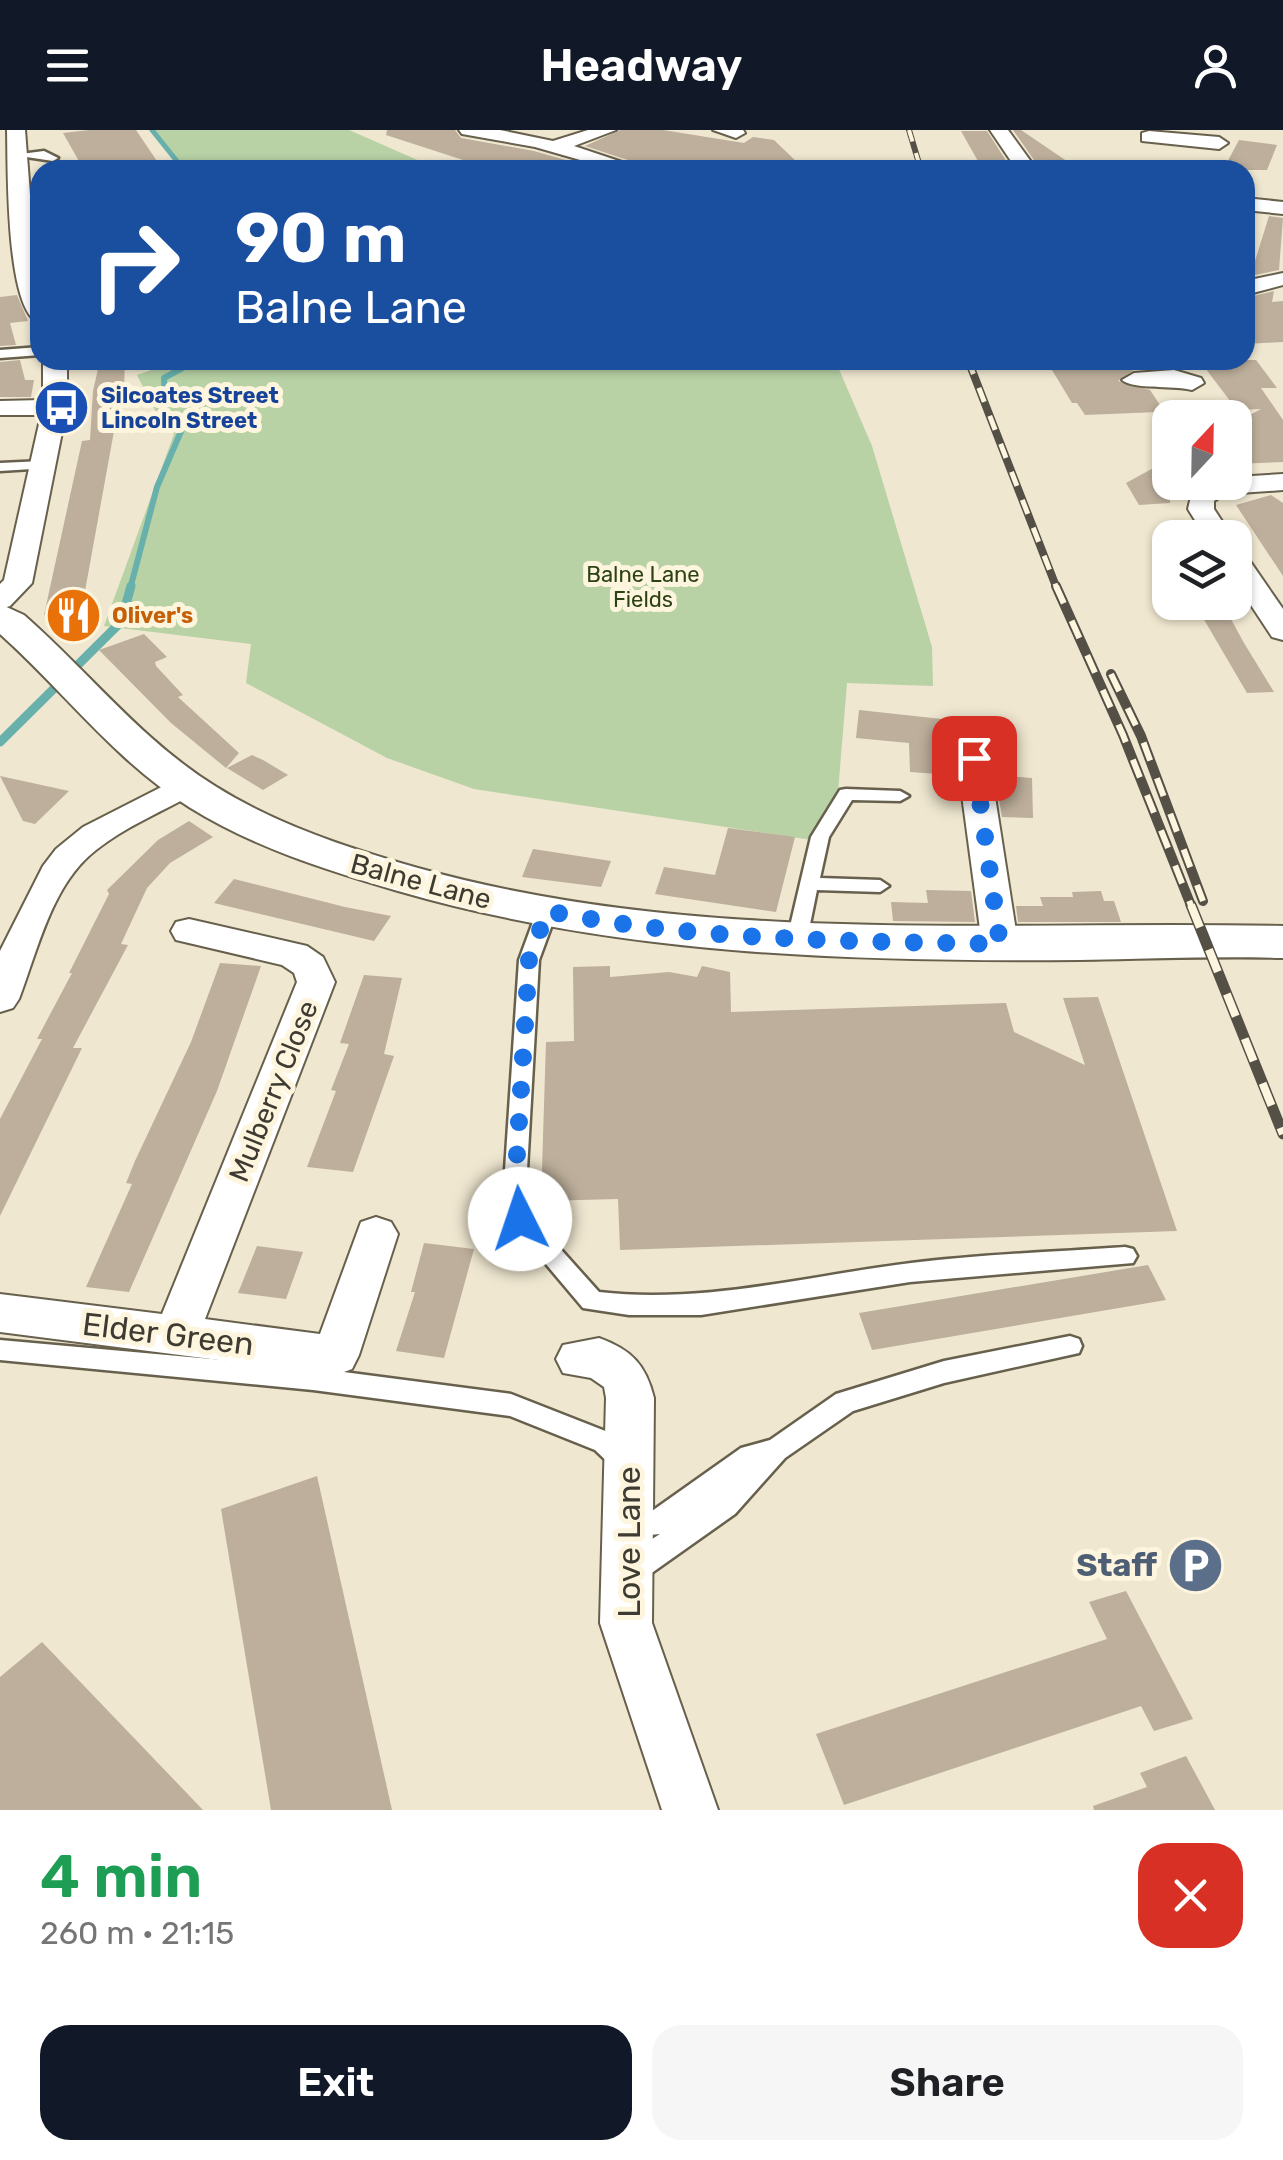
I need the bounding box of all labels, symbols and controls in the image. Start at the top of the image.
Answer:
icon: menu [40,38,95,93]
icon: person [1188,38,1243,93]
text: Headway [541,39,742,92]
text: 90 m [235,197,407,280]
icon: right [70,200,200,330]
text: Balne Lane [235,281,467,334]
bus stop icon: Silcoates Street Lincoln Street [32,378,92,438]
place label: Silcoates Street Lincoln Street [101,382,279,434]
north arrow [1152,400,1252,500]
map controls [1152,400,1252,620]
button: layers [1152,520,1252,620]
park label: Balne Lane Fields [586,561,700,613]
restaurant icon: Oliver's [43,585,103,645]
place label: Oliver's [112,602,193,629]
pin [932,716,1017,801]
icon: arrive [947,731,1002,786]
street label: Balne Lane [347,847,495,916]
street label: Mulberry Close [222,996,325,1187]
position arrow [468,1167,572,1271]
street label: Elder Green [80,1305,256,1363]
street label: Love Lane [610,1466,648,1618]
parking icon: Staff [1166,1535,1226,1595]
place label: Staff [1076,1546,1157,1584]
text: 4 min [40,1841,202,1912]
button: close [1138,1843,1243,1948]
text: 260 m · 21:15 [40,1914,234,1952]
button: Exit [40,2025,632,2140]
button: Share [652,2025,1243,2140]

